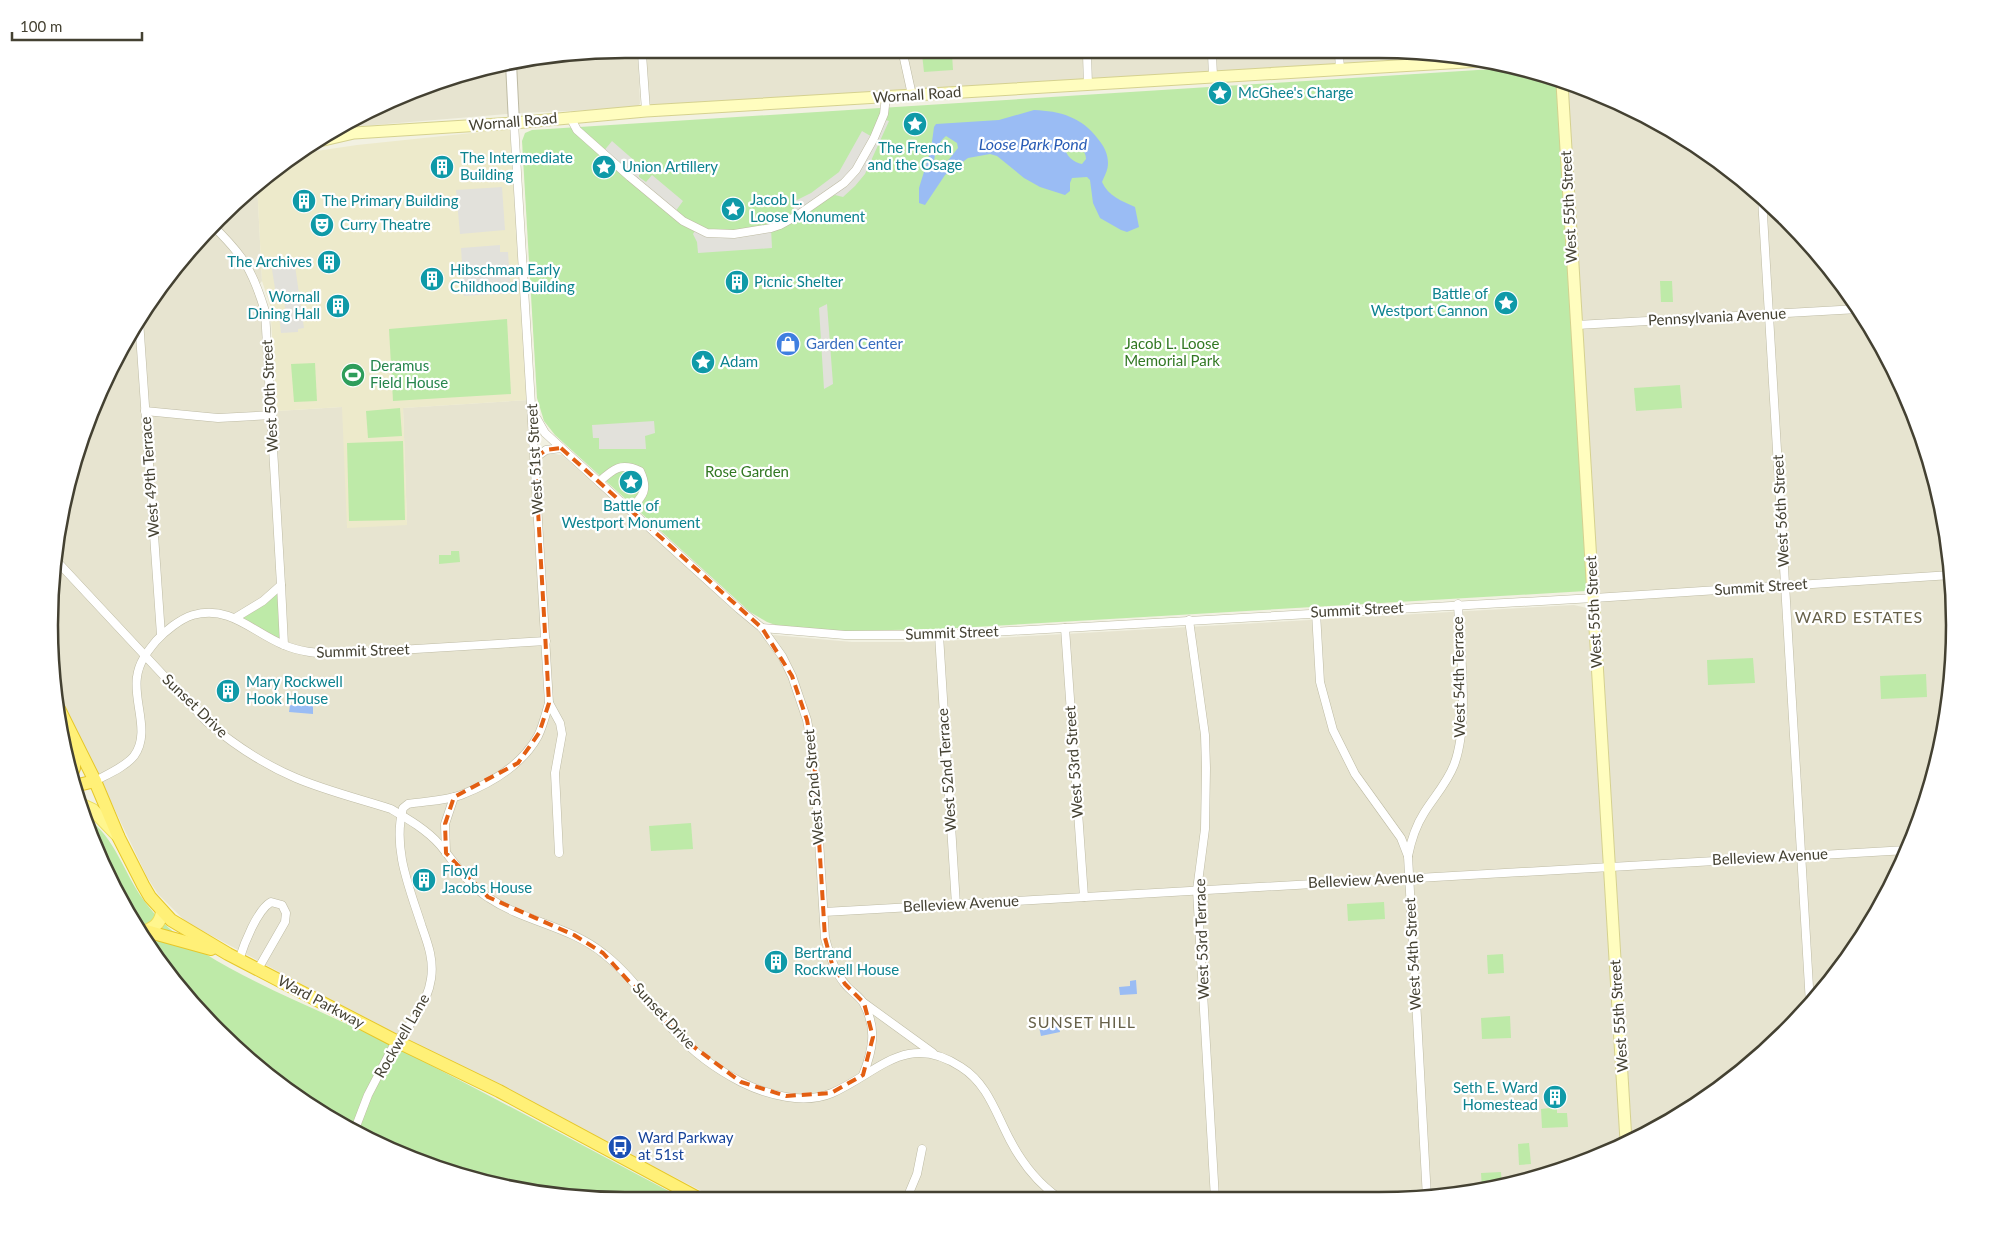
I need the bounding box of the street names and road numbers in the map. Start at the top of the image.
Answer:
street label: Wornall Road [872,82,962,106]
street label: Wornall Road [468,108,558,134]
street label: West 55th Street [1556,150,1580,264]
street label: Pennsylvania Avenue [1647,303,1787,329]
street label: West 50th Street [257,339,281,453]
street label: West 51st Street [522,403,546,515]
street label: West 49th Terrace [136,416,162,538]
street label: West 56th Street [1768,454,1792,568]
street label: West 55th Street [1581,555,1605,669]
street label: Summit Street [1714,574,1809,598]
street label: Summit Street [1310,598,1405,620]
street label: West 54th Terrace [1448,616,1468,738]
street label: Summit Street [905,621,1000,643]
street label: Summit Street [316,639,411,661]
street label: Sunset Drive [159,670,232,741]
street label: West 53rd Street [1060,705,1086,819]
street label: West 52nd Terrace [933,708,959,833]
street label: West 52nd Street [799,728,827,846]
street label: Belleview Avenue [1712,844,1828,868]
street label: Belleview Avenue [1308,867,1424,891]
street label: West 53rd Terrace [1190,878,1212,1000]
street label: Belleview Avenue [903,891,1019,915]
street label: West 54th Street [1400,897,1424,1011]
street label: West 55th Street [1605,959,1631,1073]
street label: Ward Parkway [275,971,368,1032]
street label: Sunset Drive [629,978,700,1052]
street label: Rockwell Lane [370,990,433,1081]

